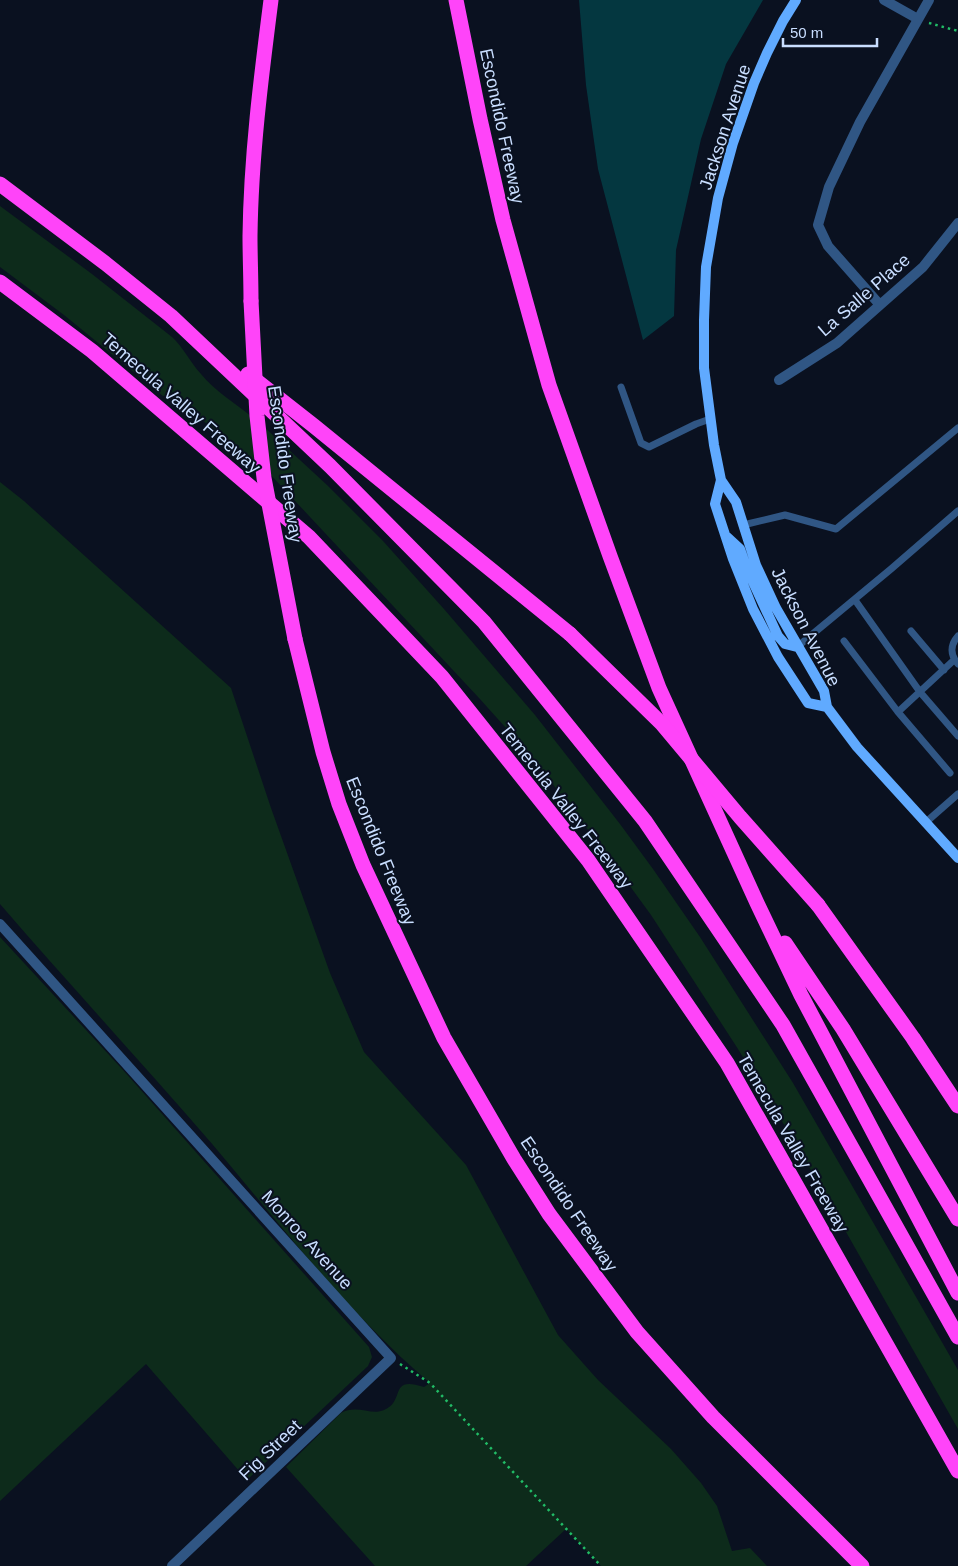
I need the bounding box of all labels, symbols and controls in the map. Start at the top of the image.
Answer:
scale bar [783,15,877,47]
text: 50 m [790,24,823,41]
street label: Escondido Freeway [476,47,528,205]
street label: Jackson Avenue [695,62,755,192]
street label: La Salle Place [814,250,914,340]
street label: Temecula Valley Freeway [98,329,264,477]
street label: Escondido Freeway [264,384,306,544]
street label: Jackson Avenue [767,564,845,690]
street label: Temecula Valley Freeway [495,720,637,892]
street label: Escondido Freeway [342,774,420,928]
street label: Temecula Valley Freeway [733,1050,853,1236]
street label: Escondido Freeway [517,1133,621,1275]
street label: Monroe Avenue [257,1187,357,1293]
street label: Fig Street [235,1416,305,1484]

